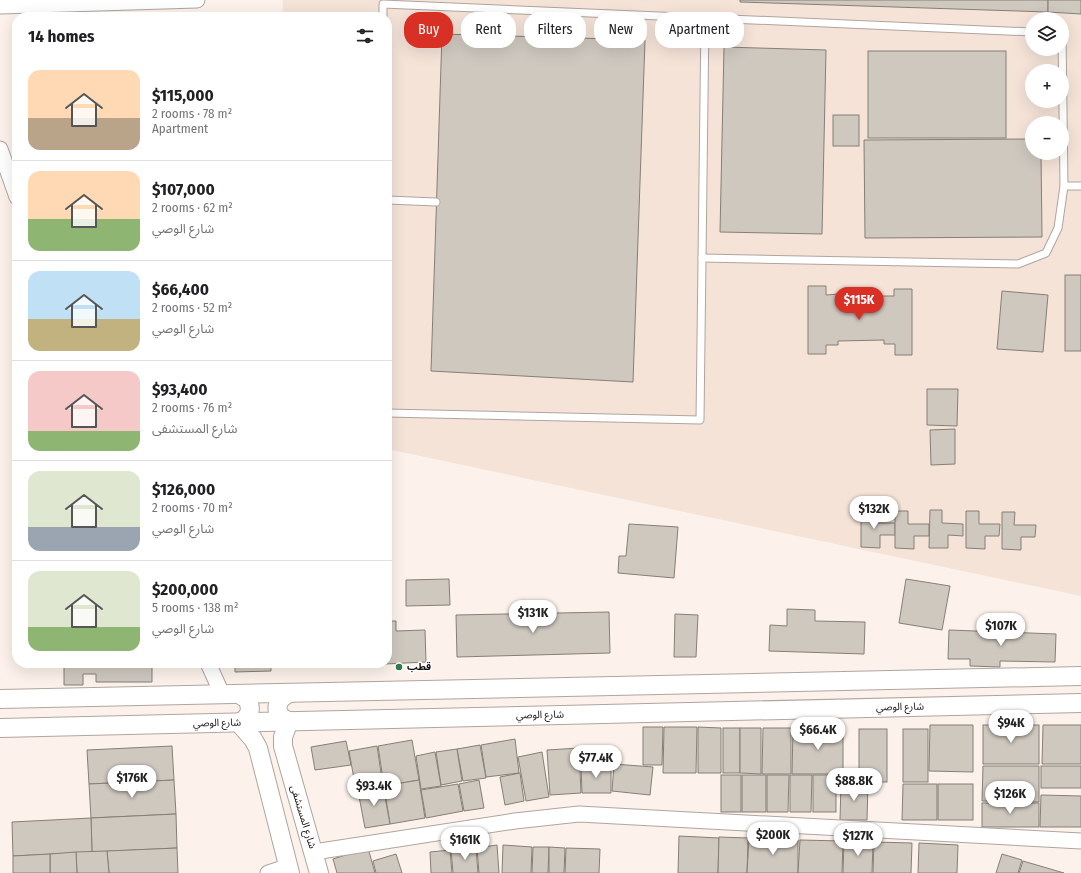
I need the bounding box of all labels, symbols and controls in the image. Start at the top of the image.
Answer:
chip: Buy [404,12,453,48]
chip: Rent [461,12,516,48]
chip: Filters [524,12,586,48]
chip: New [594,12,647,48]
chip: Apartment [655,12,744,48]
map controls [1025,12,1069,160]
button: layers [1025,12,1069,56]
icon: filters [354,25,376,47]
text: 14 homes [28,26,95,47]
button: + [1025,64,1069,108]
text: $115,000 [152,85,214,106]
icon: home [60,86,108,134]
text: 2 rooms · 78 m² [152,106,232,121]
button: − [1025,116,1069,160]
text: Apartment [152,121,208,136]
text: $107,000 [152,179,215,200]
icon: home [60,187,108,235]
text: 2 rooms · 62 m² [152,200,233,215]
text: شارع الوصي [152,221,214,236]
text: $66,400 [152,279,209,300]
icon: home [60,287,108,335]
pin: $115K [831,287,887,321]
text: $115K [844,292,874,307]
text: 2 rooms · 52 m² [152,300,232,315]
text: شارع الوصي [152,321,214,336]
text: $93,400 [152,379,207,400]
icon: home [60,387,108,435]
text: 2 rooms · 76 m² [152,400,232,415]
text: شارع المستشفى [152,421,237,436]
text: $126,000 [152,479,215,500]
icon: home [60,487,108,535]
pin: $132K [846,496,902,530]
text: 2 rooms · 70 m² [152,500,233,515]
text: $132K [858,501,890,516]
text: شارع الوصي [152,521,214,536]
text: $200,000 [152,579,218,600]
icon: home [60,587,108,635]
text: 5 rooms · 138 m² [152,600,238,615]
pin: $131K [505,600,561,634]
text: $131K [518,605,548,620]
pin: $107K [973,613,1029,647]
text: $107K [985,618,1017,633]
text: شارع الوصي [152,621,214,636]
place label: قطب [407,661,431,673]
marker: قطب [394,662,404,672]
street label: شارع الوصي [876,701,924,715]
street label: شارع الوصي [516,709,564,723]
pin: $94K [987,710,1035,744]
text: $94K [997,715,1025,730]
street label: شارع الوصي [193,717,241,731]
pin: $66.4K [785,717,851,751]
text: $66.4K [800,722,837,737]
pin: $77.4K [563,745,629,779]
text: $77.4K [579,750,613,765]
pin: $176K [104,765,160,799]
pin: $88.8K [821,768,887,802]
text: $176K [116,770,148,785]
pin: $93.4K [341,773,407,807]
text: $88.8K [835,773,873,788]
text: $93.4K [356,778,392,793]
pin: $126K [982,781,1038,815]
street label: شارع المستشفى [287,784,318,851]
text: $126K [994,786,1026,801]
pin: $200K [745,822,801,856]
pin: $127K [830,823,886,857]
pin: $161K [437,827,493,861]
text: $200K [756,827,790,842]
text: $127K [843,828,873,843]
text: $161K [450,832,480,847]

